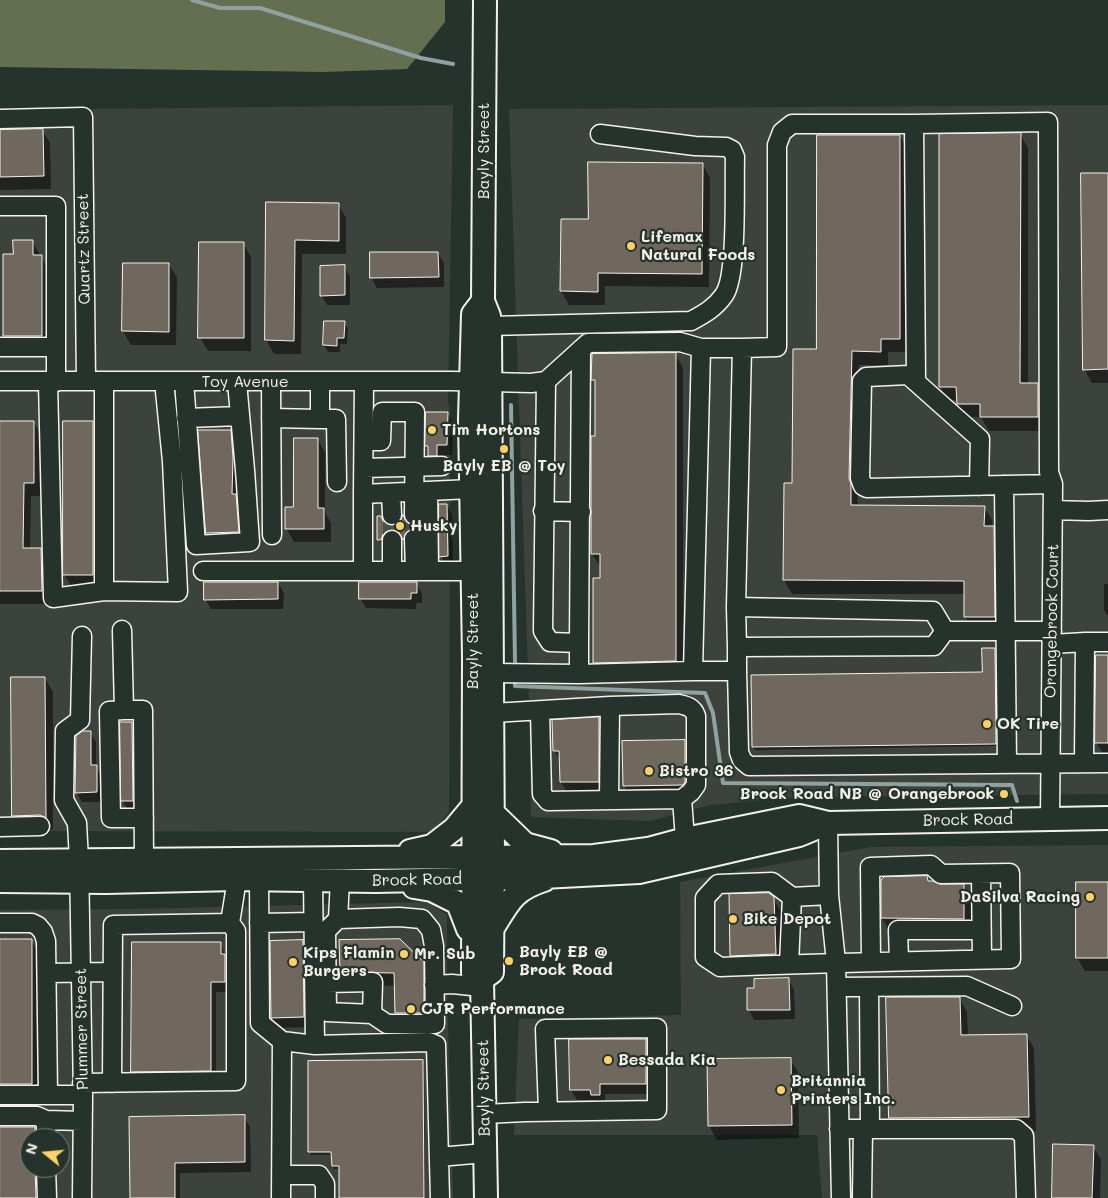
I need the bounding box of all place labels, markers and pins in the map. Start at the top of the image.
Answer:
place label: Lifemax Natural Foods [641,227,755,265]
marker: Lifemax Natural Foods [625,240,637,252]
place label: Tim Hortons [442,420,540,440]
marker: Tim Hortons [426,424,438,436]
marker: Bayly EB @ Toy [498,443,510,455]
place label: Bayly EB @ Toy [443,456,565,476]
place label: Husky [410,516,457,536]
marker: Husky [394,520,406,532]
place label: OK Tire [997,714,1059,734]
marker: OK Tire [981,718,993,730]
place label: Bistro 36 [659,761,733,781]
marker: Bistro 36 [643,765,655,777]
place label: Brock Road NB @ Orangebrook [740,784,994,804]
marker: Brock Road NB @ Orangebrook [998,788,1010,800]
place label: DaSilva Racing [960,887,1080,907]
marker: DaSilva Racing [1084,891,1096,903]
place label: Bike Depot [743,909,831,929]
marker: Bike Depot [727,913,739,925]
place label: Bayly EB @ Brock Road [519,942,613,980]
place label: Kips Flamin Burgers [303,943,395,981]
place label: Mr. Sub [414,944,475,964]
marker: Mr. Sub [398,948,410,960]
marker: Bayly EB @ Brock Road [503,955,515,967]
marker: Kips Flamin Burgers [287,956,299,968]
place label: CJR Performance [421,999,565,1019]
marker: CJR Performance [405,1003,417,1015]
place label: Bessada Kia [618,1050,716,1070]
marker: Bessada Kia [602,1054,614,1066]
place label: Britannia Printers Inc. [791,1071,895,1109]
marker: Britannia Printers Inc. [775,1084,787,1096]

